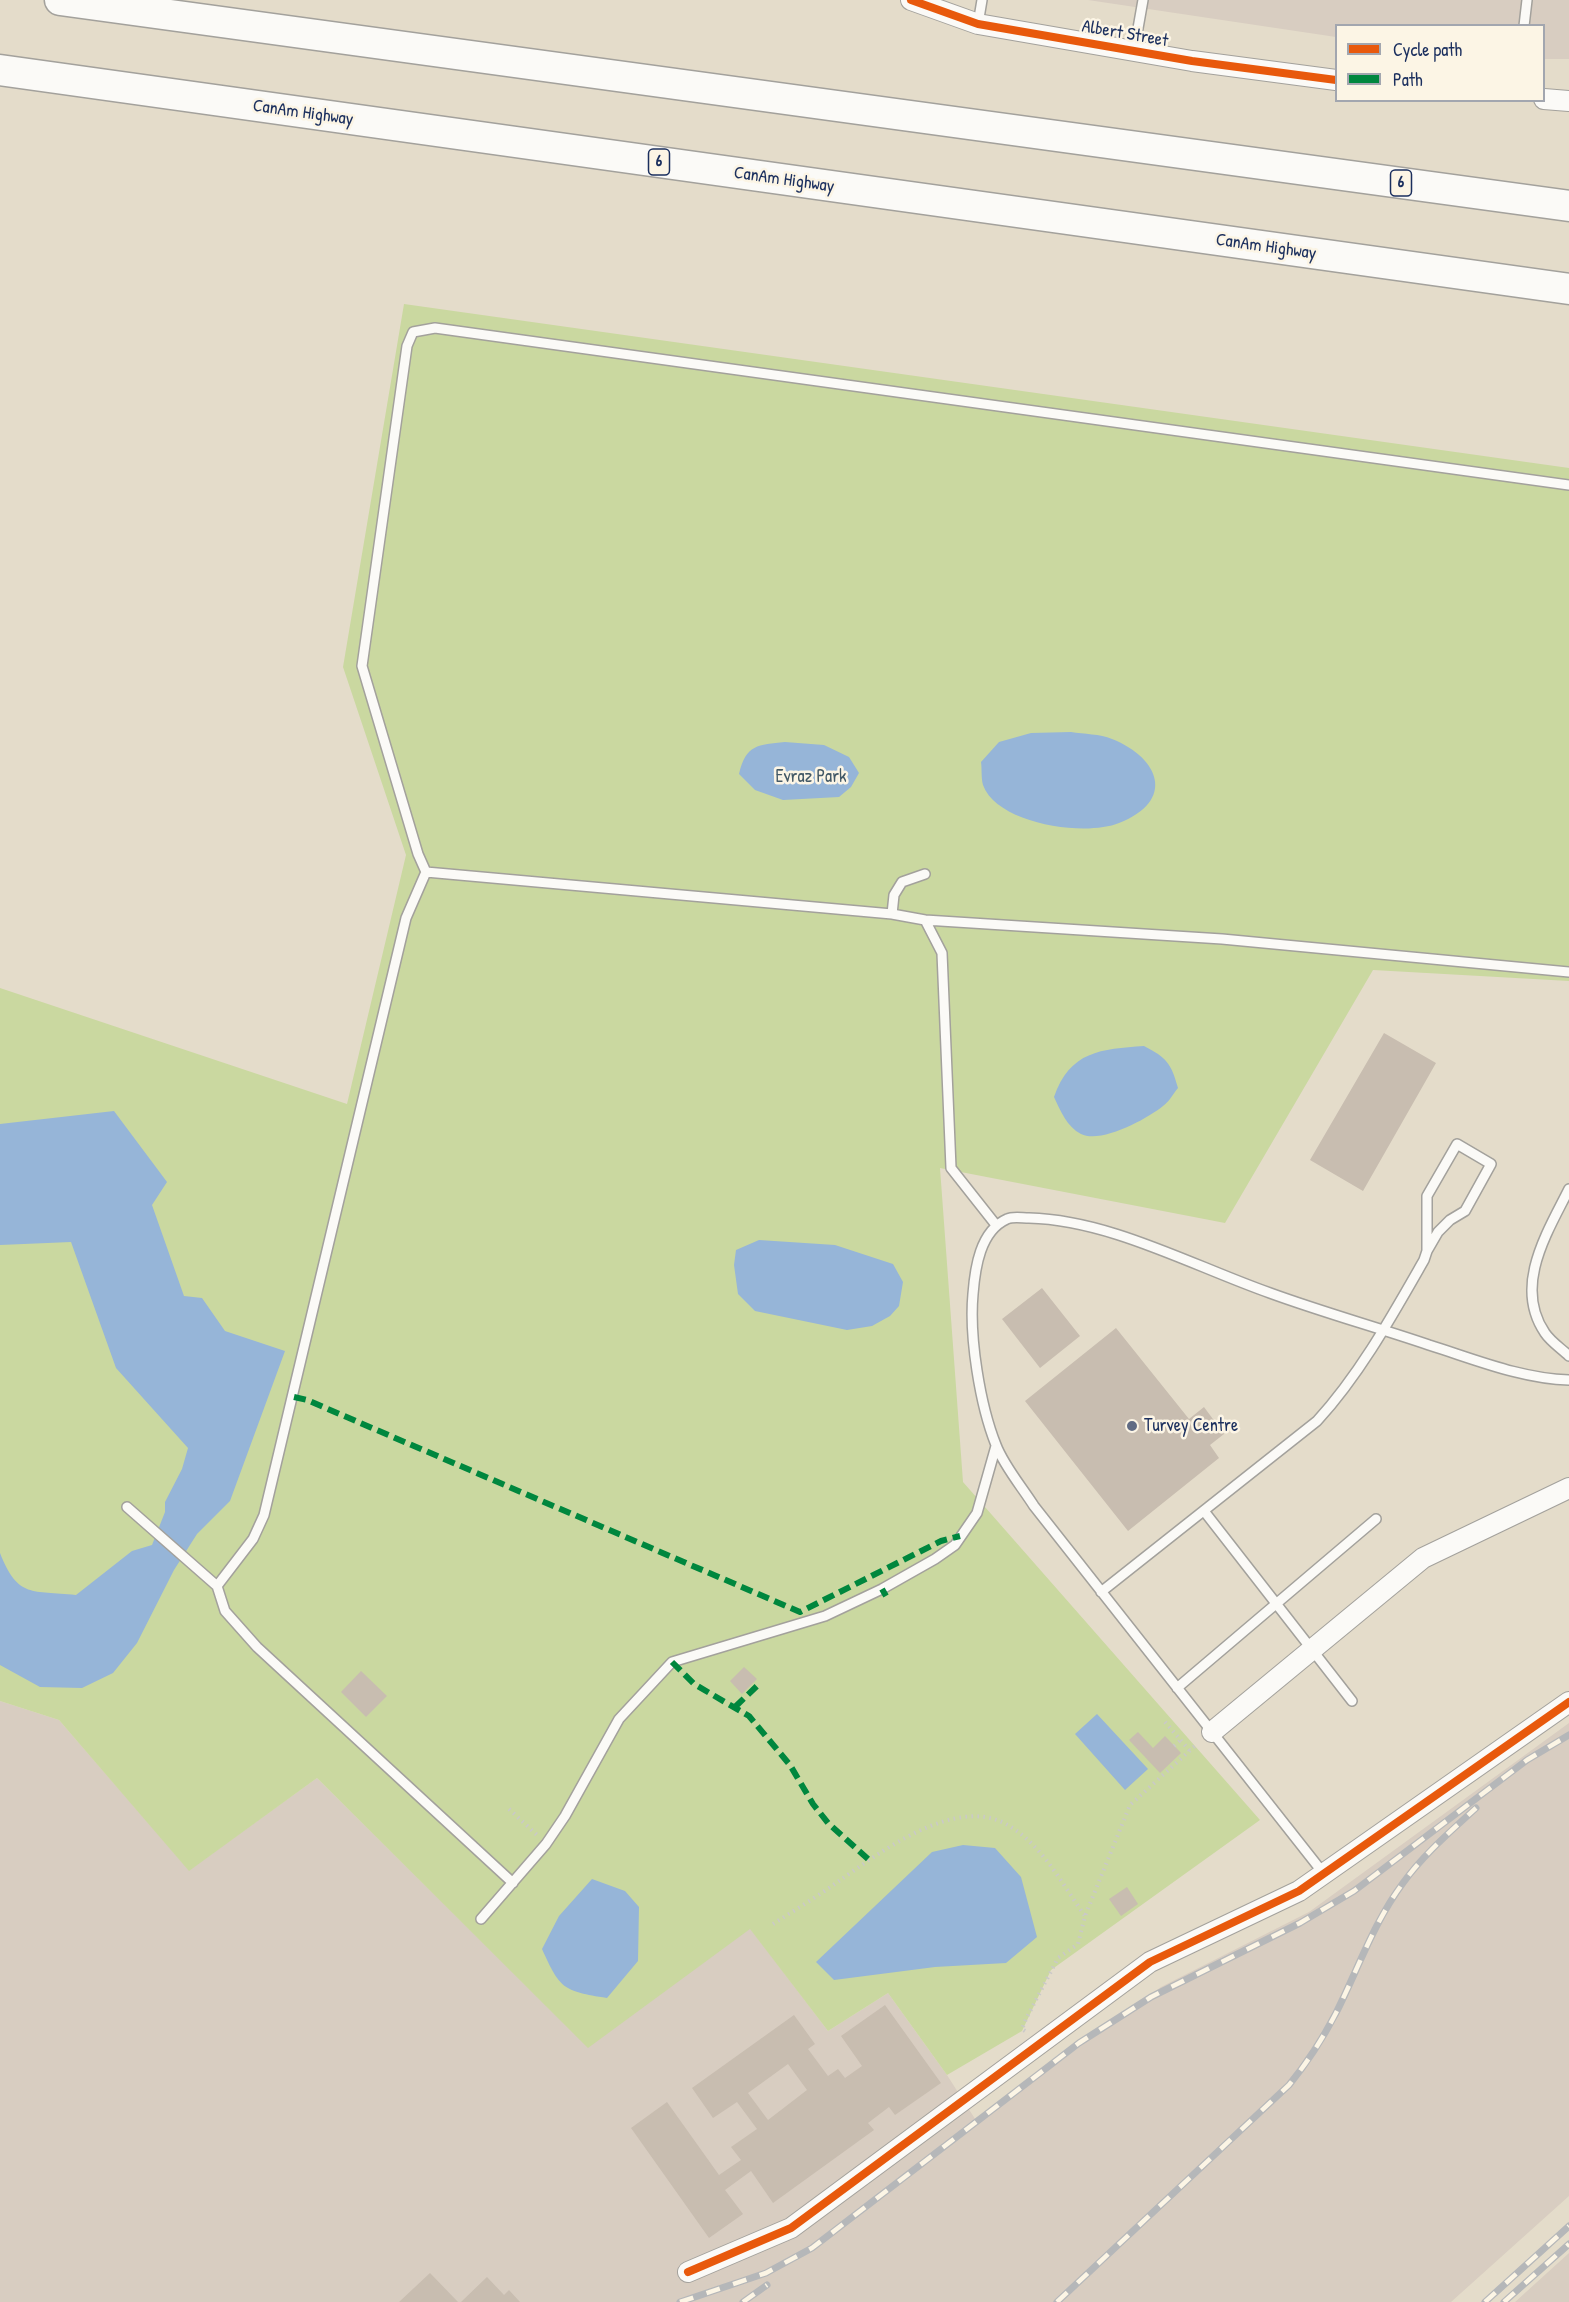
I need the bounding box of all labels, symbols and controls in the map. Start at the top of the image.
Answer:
street label: Albert Street [1080,16,1170,52]
legend [1335,24,1545,102]
text: Cycle path [1393,37,1462,62]
text: Path [1393,67,1422,92]
street label: CanAm Highway [251,95,355,131]
road number: 6 [648,149,670,175]
street label: CanAm Highway [732,162,836,198]
road number: 6 [1390,170,1412,196]
street label: CanAm Highway [1214,229,1318,265]
park label: Evraz Park [775,766,847,788]
place label: Turvey Centre [1144,1415,1238,1437]
marker: Turvey Centre [1125,1419,1139,1433]

